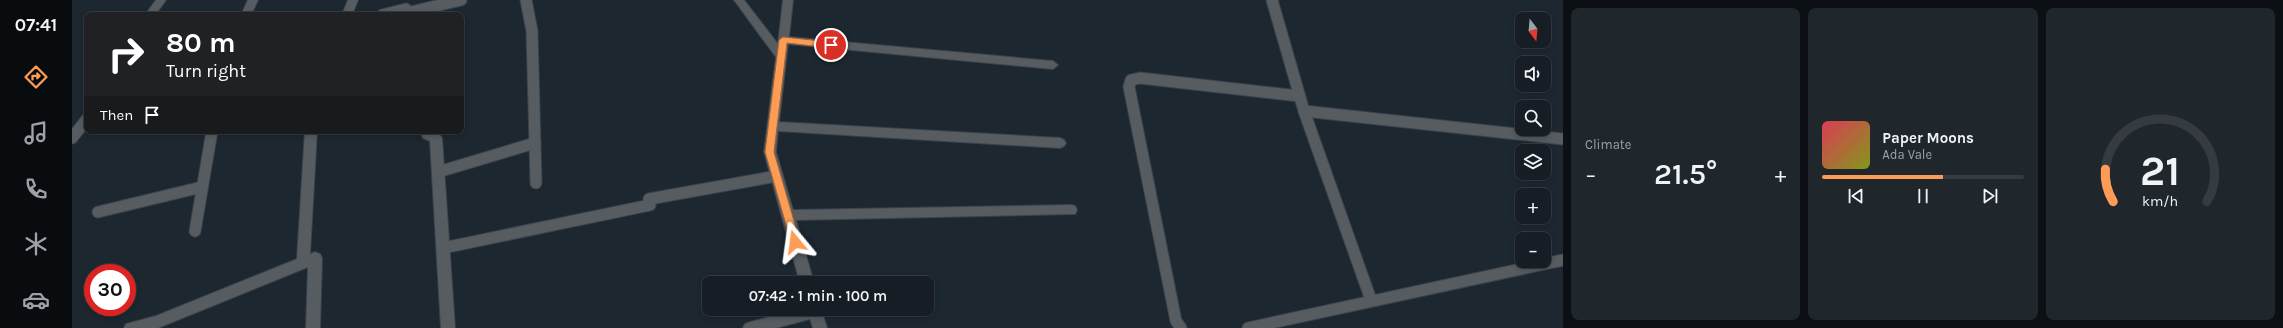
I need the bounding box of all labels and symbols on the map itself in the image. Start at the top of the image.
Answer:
north arrow [1515,12,1551,48]
pin [814,28,848,62]
position arrow [774,221,816,263]
speed limit sign: 30 [84,264,136,316]

